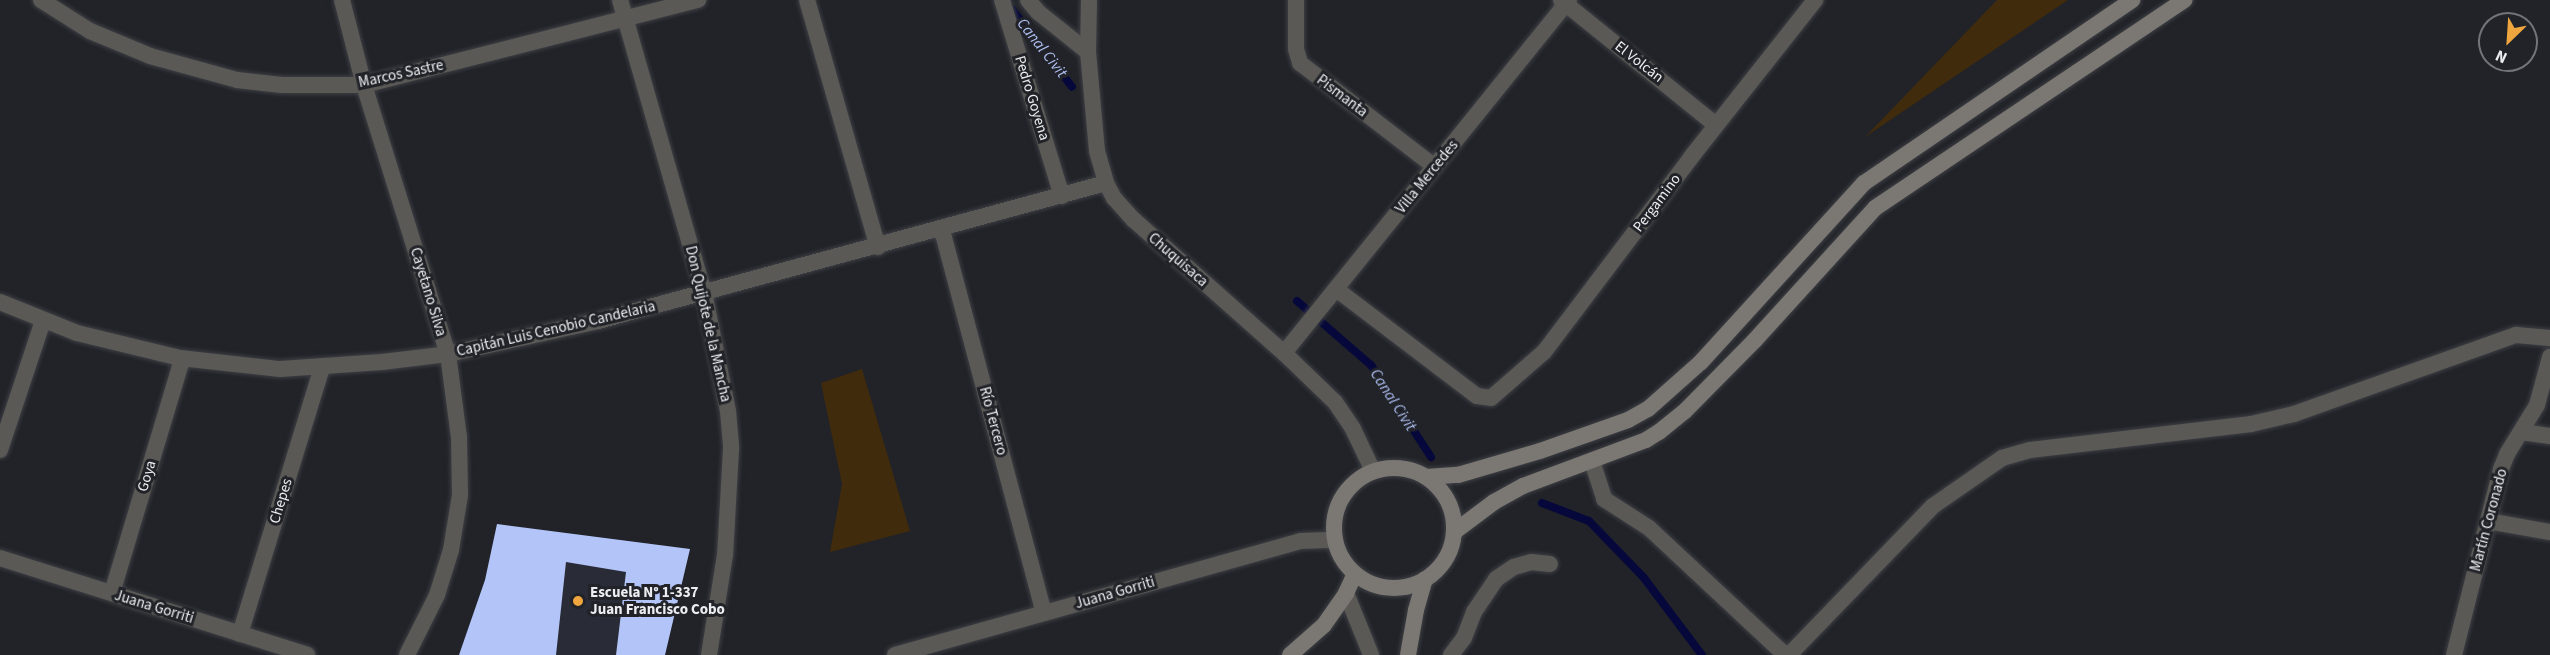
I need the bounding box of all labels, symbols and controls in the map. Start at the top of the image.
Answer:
north arrow [2478,12,2538,72]
water label: Canal Civit [1013,14,1071,82]
street label: El Volcán [1611,37,1667,87]
text: N [2492,44,2511,69]
street label: Pedro Goyena [1011,53,1053,143]
street label: Marcos Sastre [357,56,445,92]
street label: Pismanta [1313,71,1371,121]
street label: Villa Mercedes [1392,137,1462,217]
street label: Pergamino [1629,170,1685,236]
street label: Chuquisaca [1144,229,1212,291]
street label: Don Quijote de la Mancha [681,244,735,404]
street label: Cayetano Silva [406,245,450,339]
street label: Capitán Luis Cenobio Candelaria [455,297,657,361]
water label: Canal Civit [1366,365,1420,435]
street label: Río Tercero [975,385,1011,457]
street label: Goya [134,458,160,494]
street label: Martín Coronado [2467,467,2511,573]
street label: Chepes [266,476,296,526]
street label: Juana Gorriti [1073,573,1157,613]
place label: Escuela N° 1-337 Juan Francisco Cobo [590,583,725,618]
street label: Juana Gorriti [112,586,196,628]
marker: Escuela N° 1-337 Juan Francisco Cobo [571,594,585,608]

